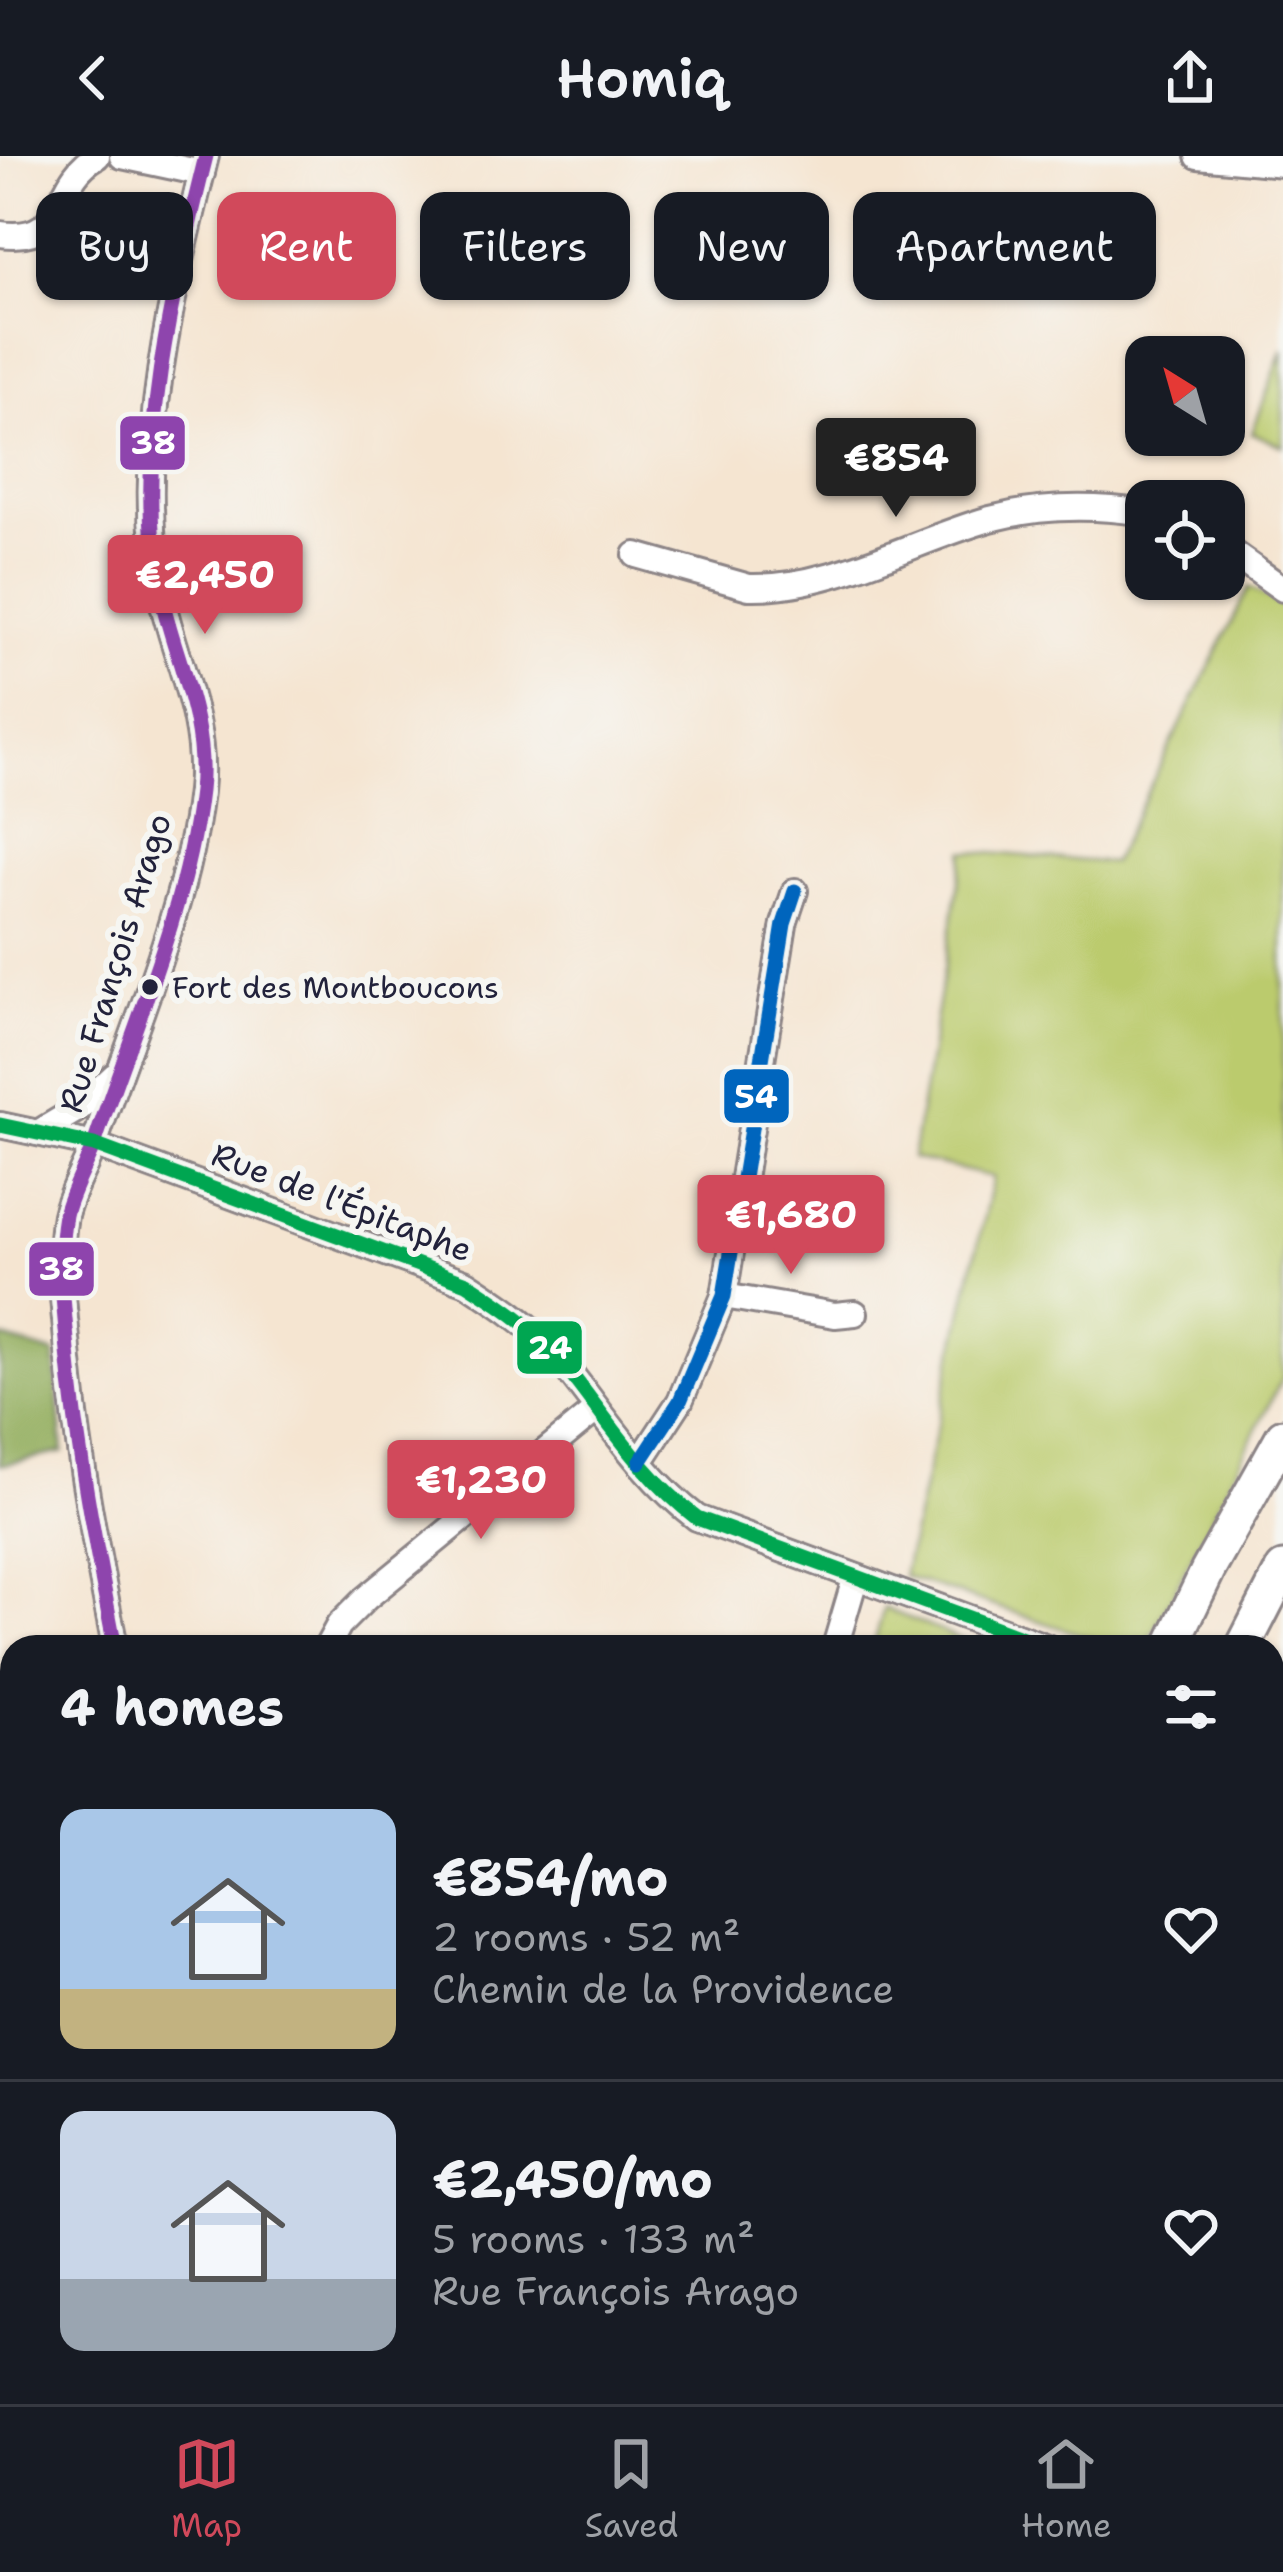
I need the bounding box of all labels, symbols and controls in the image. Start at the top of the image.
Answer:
text: Homiq [556,42,727,114]
icon: back [60,45,126,111]
icon: share [1157,45,1223,111]
chip: Buy [36,192,193,300]
chip: Rent [217,192,396,300]
chip: Filters [420,192,630,300]
chip: New [654,192,829,300]
chip: Apartment [853,192,1156,300]
north arrow [1125,336,1245,456]
map controls [1125,336,1245,600]
line badge: 38 [118,414,187,472]
pin: €854 [825,418,967,520]
text: 38 [130,420,176,465]
text: €854 [843,431,949,483]
button: locate [1125,480,1245,600]
pin: €2,450 [107,535,303,637]
text: €2,450 [135,548,275,600]
street label: Rue François Arago [48,808,182,1118]
place label: Fort des Montboucons [172,967,499,1008]
marker: Fort des Montboucons [139,976,161,998]
line badge: 54 [722,1067,791,1125]
text: 54 [734,1074,778,1119]
street label: Rue de l'Épitaphe [205,1132,479,1272]
pin: €1,680 [693,1175,889,1277]
text: €1,680 [724,1188,858,1240]
line badge: 38 [27,1240,96,1298]
text: 38 [38,1246,84,1291]
line badge: 24 [515,1319,584,1376]
text: 24 [528,1325,572,1370]
pin: €1,230 [383,1440,579,1542]
text: €1,230 [414,1453,548,1505]
text: 4 homes [60,1673,284,1741]
icon: filters [1158,1674,1224,1740]
text: €854/mo [432,1843,669,1911]
icon: home [156,1857,300,2001]
icon: heart [1158,1896,1224,1962]
text: 2 rooms · 52 m² [432,1911,741,1963]
text: Chemin de la Providence [432,1963,894,2015]
text: €2,450/mo [432,2145,713,2213]
icon: home [156,2159,300,2303]
icon: heart [1158,2198,1224,2264]
text: 5 rooms · 133 m² [432,2213,755,2265]
text: Rue François Arago [432,2265,799,2317]
tab: Map [171,2431,242,2548]
tab: Saved [585,2431,678,2548]
tab: Home [1021,2431,1112,2548]

